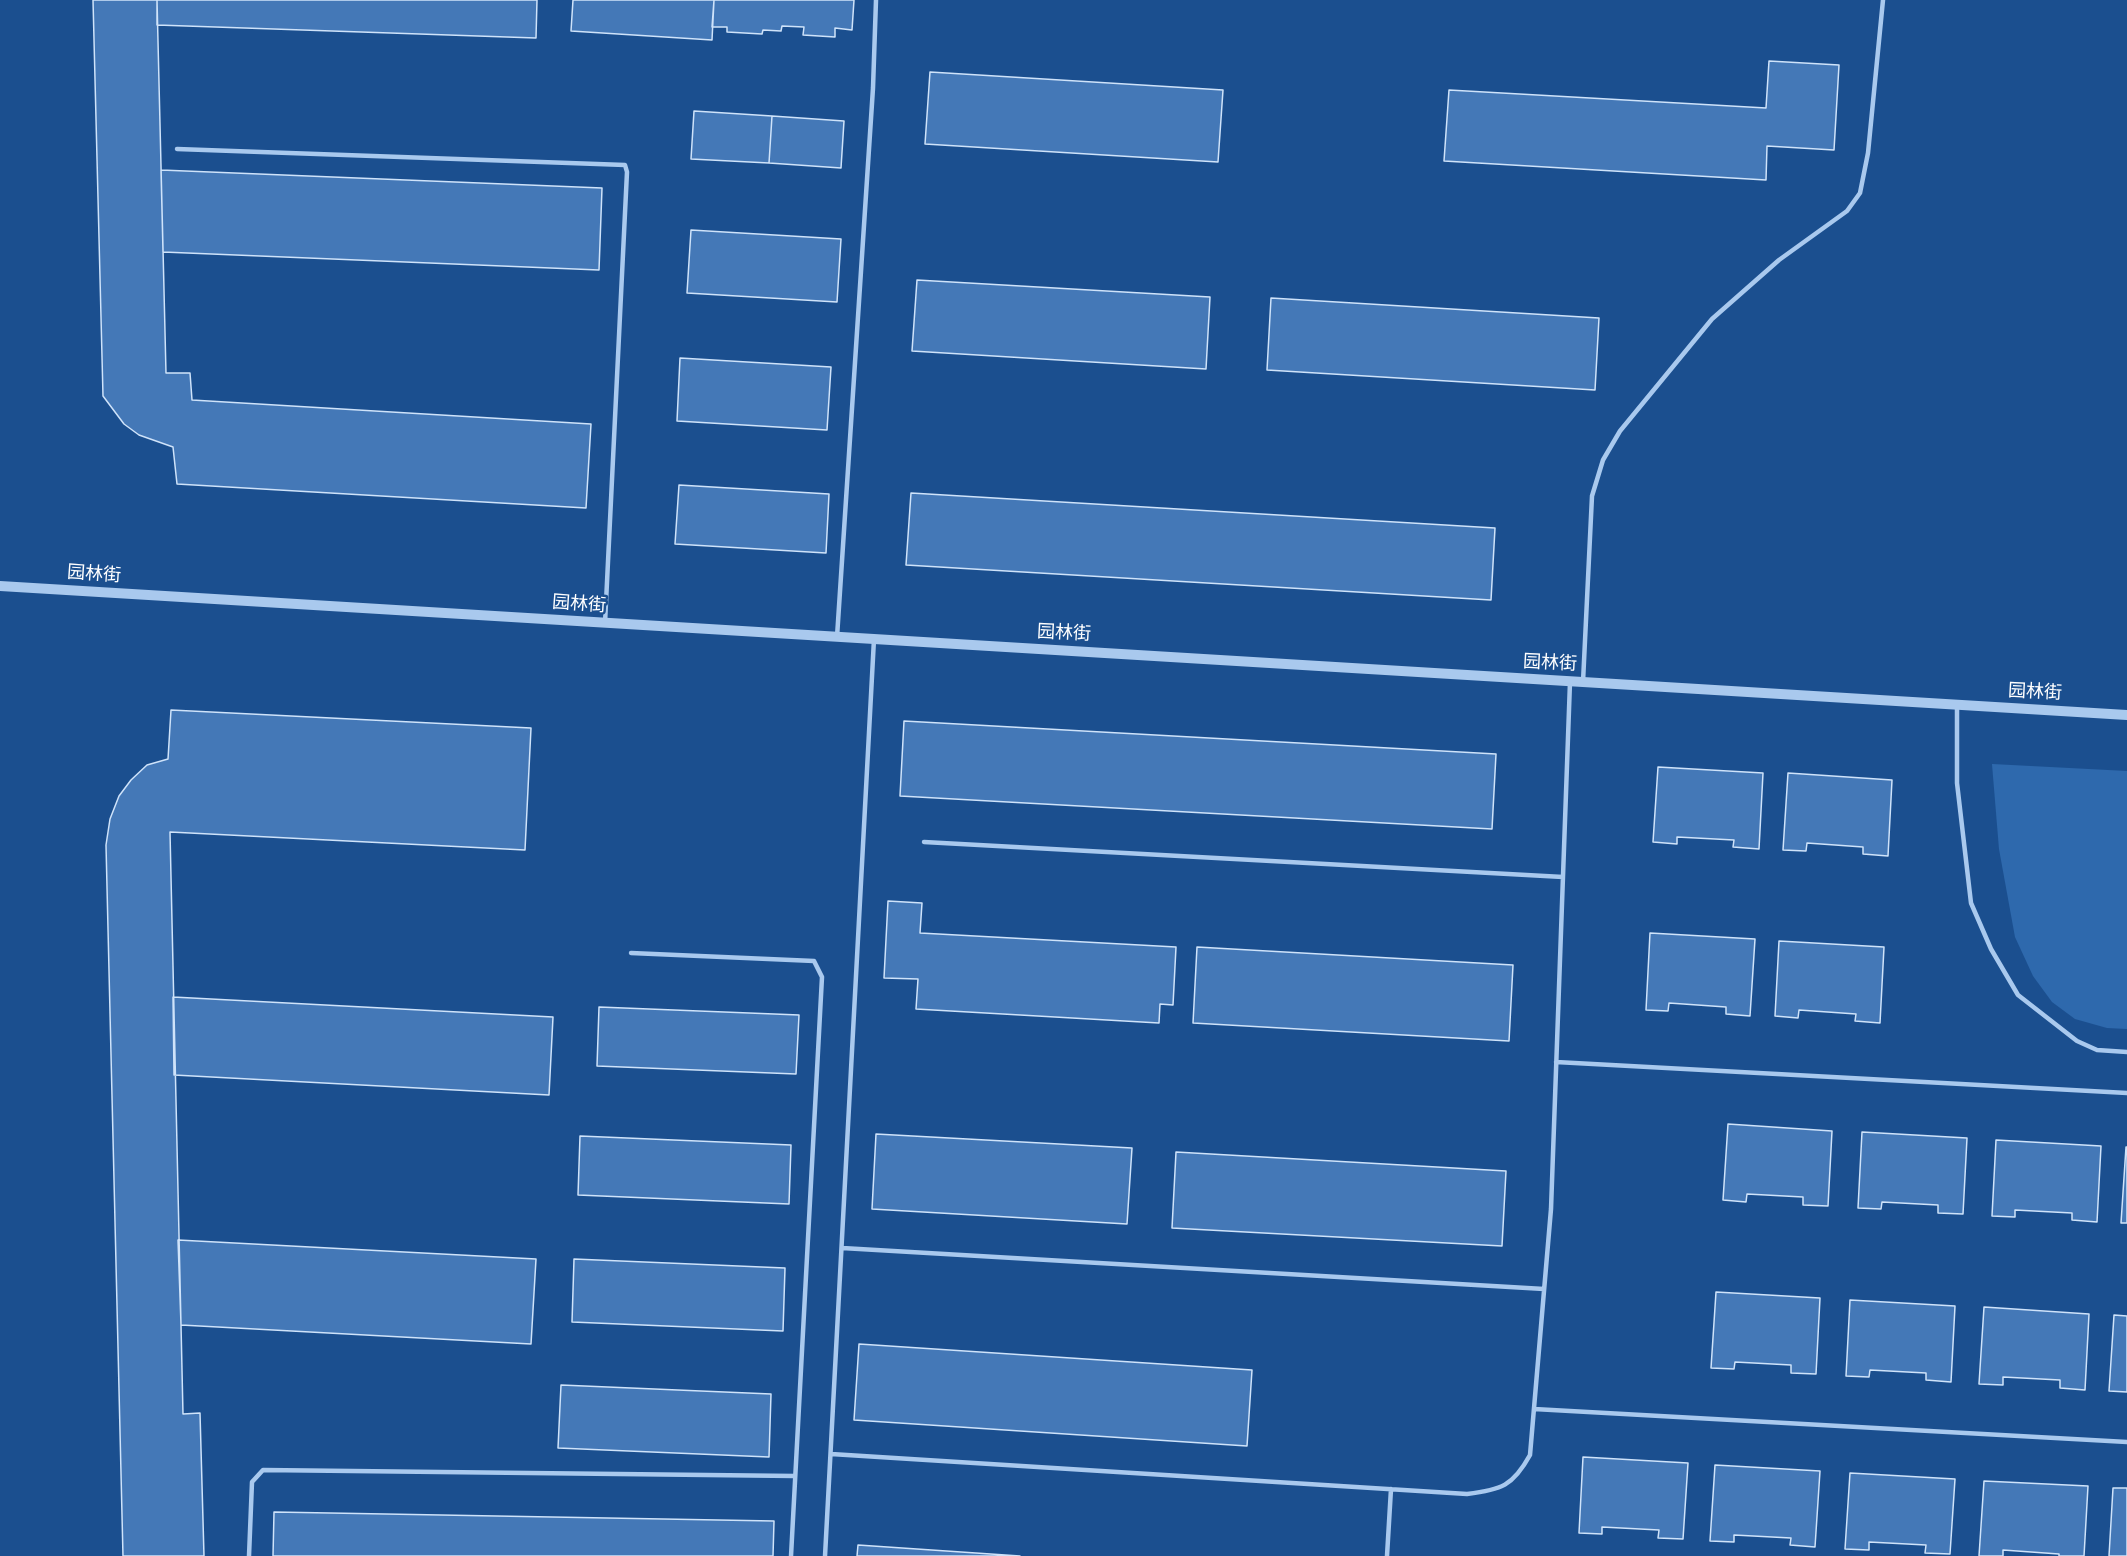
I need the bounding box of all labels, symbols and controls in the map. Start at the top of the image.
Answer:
street label: 园林街 [66,562,122,588]
street label: 园林街 [551,592,607,618]
street label: 园林街 [1036,622,1092,646]
street label: 园林街 [1522,652,1578,676]
street label: 园林街 [2007,681,2063,705]

